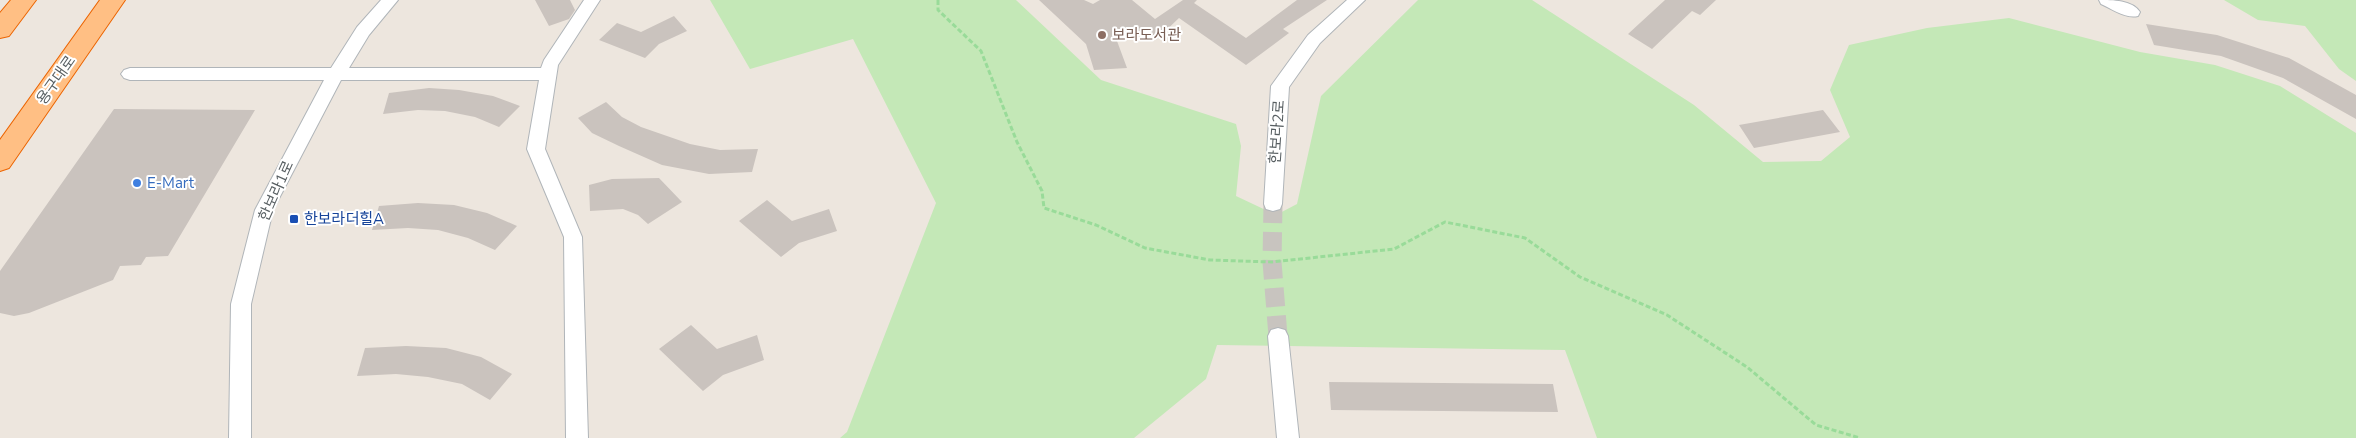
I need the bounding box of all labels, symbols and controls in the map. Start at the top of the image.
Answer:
place label: 보라도서관 [1112,25,1181,45]
marker: 보라도서관 [1096,29,1108,41]
street label: 용구대로 [32,52,80,108]
street label: 한보라2로 [1265,99,1289,165]
street label: 한보라1로 [254,158,298,224]
place label: E-Mart [147,173,195,193]
marker: E-Mart [131,177,143,189]
place label: 한보라더힐A [304,209,384,229]
marker: 한보라더힐A [288,213,300,225]

